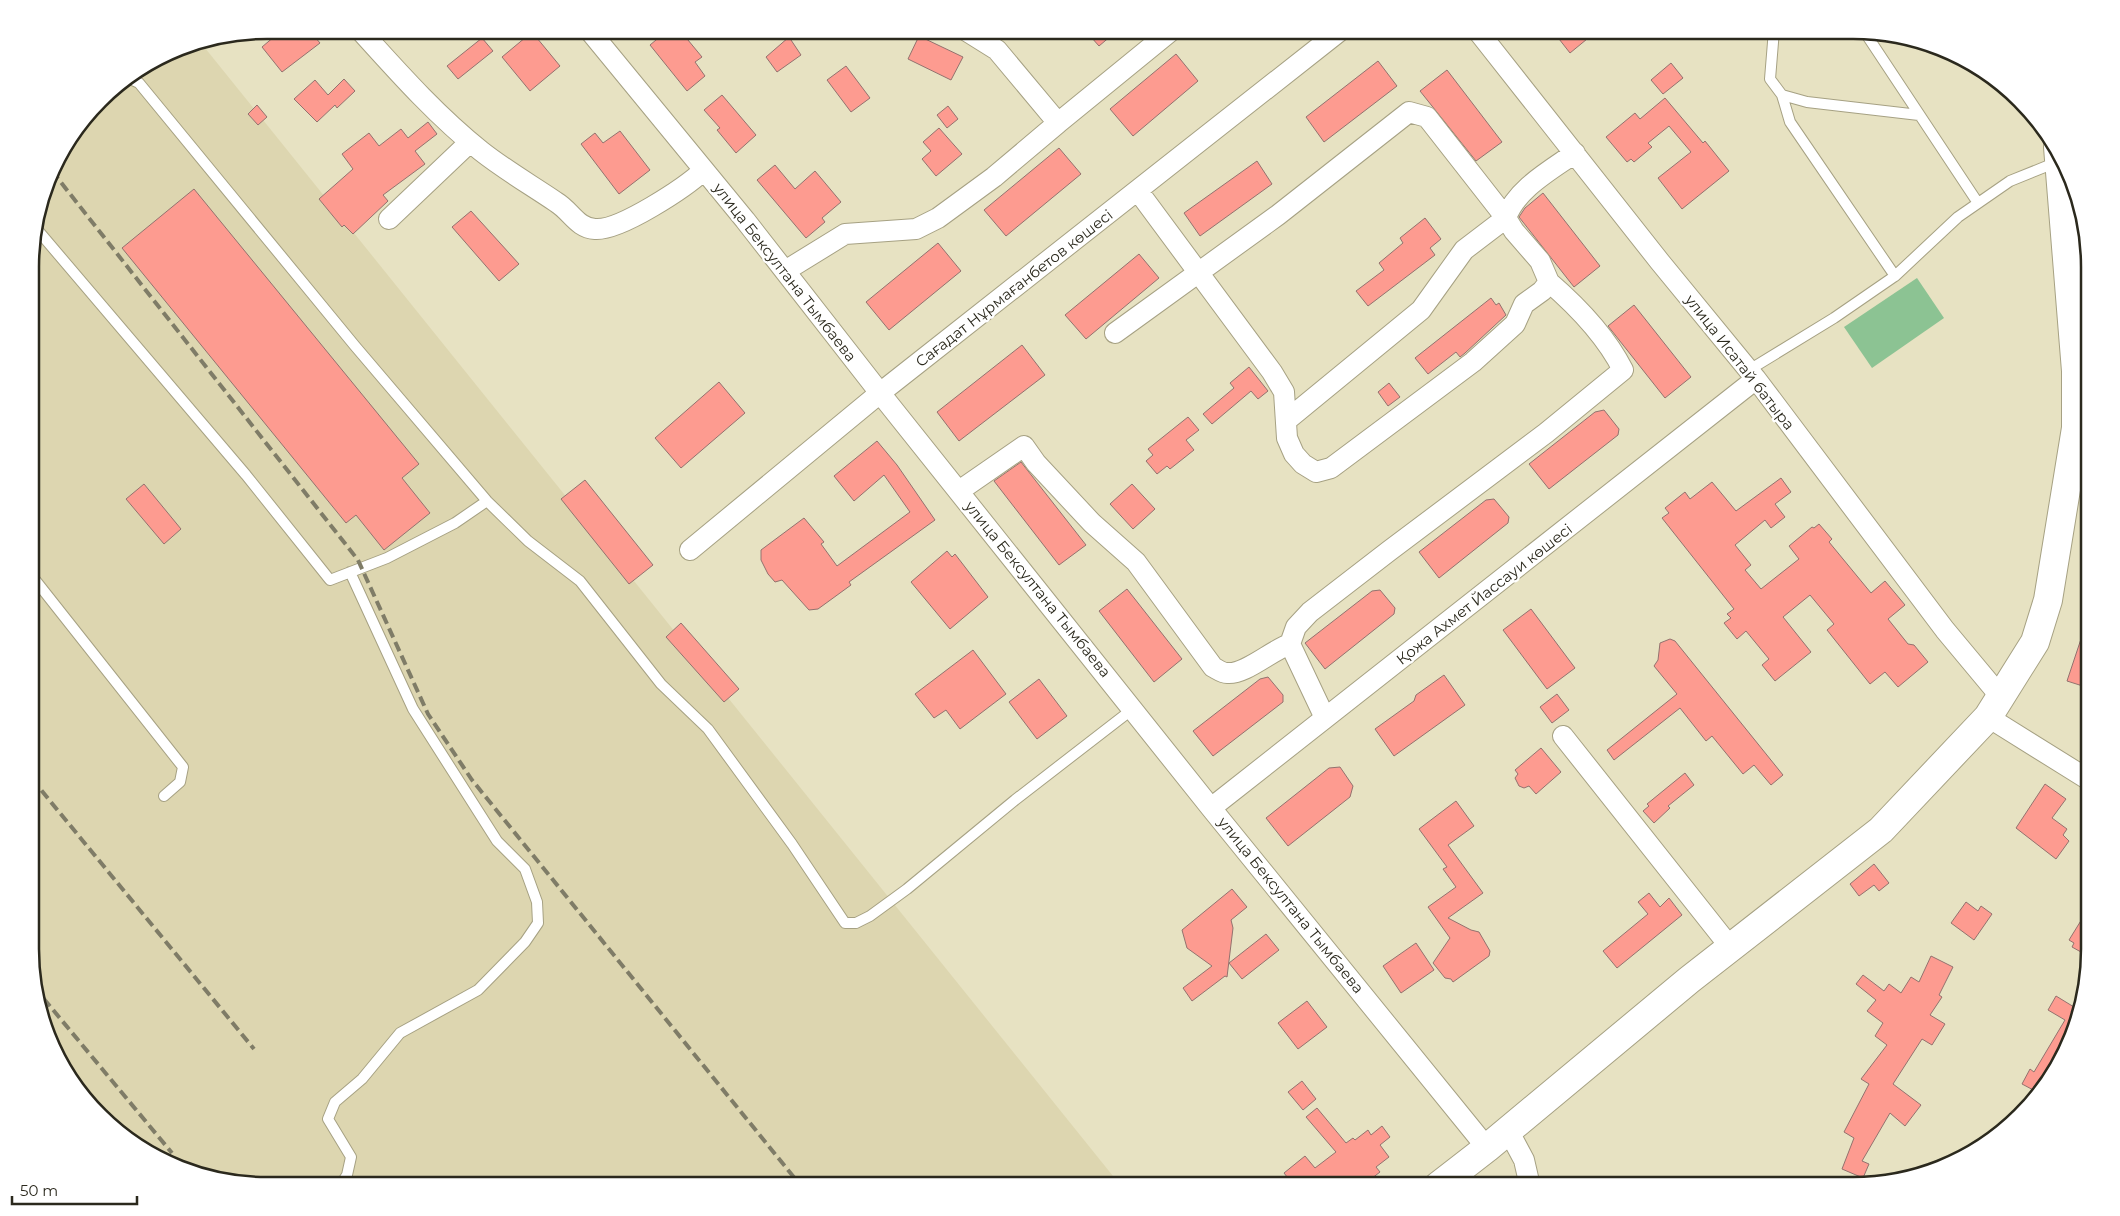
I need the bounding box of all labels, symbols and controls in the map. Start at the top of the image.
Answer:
street label: улица Бексултана Тымбаева [709,178,861,365]
street label: Сағадат Нұрмағанбетов көшесі [912,205,1116,371]
street label: улица Исатай батыра [1681,290,1799,434]
street label: улица Бексултана Тымбаева [960,496,1115,681]
street label: Қожа Ахмет Йассауи көшесі [1392,519,1576,669]
street label: улица Бексултана Тымбаева [1213,812,1368,997]
scale bar [12,1174,138,1206]
text: 50 m [20,1181,58,1200]

